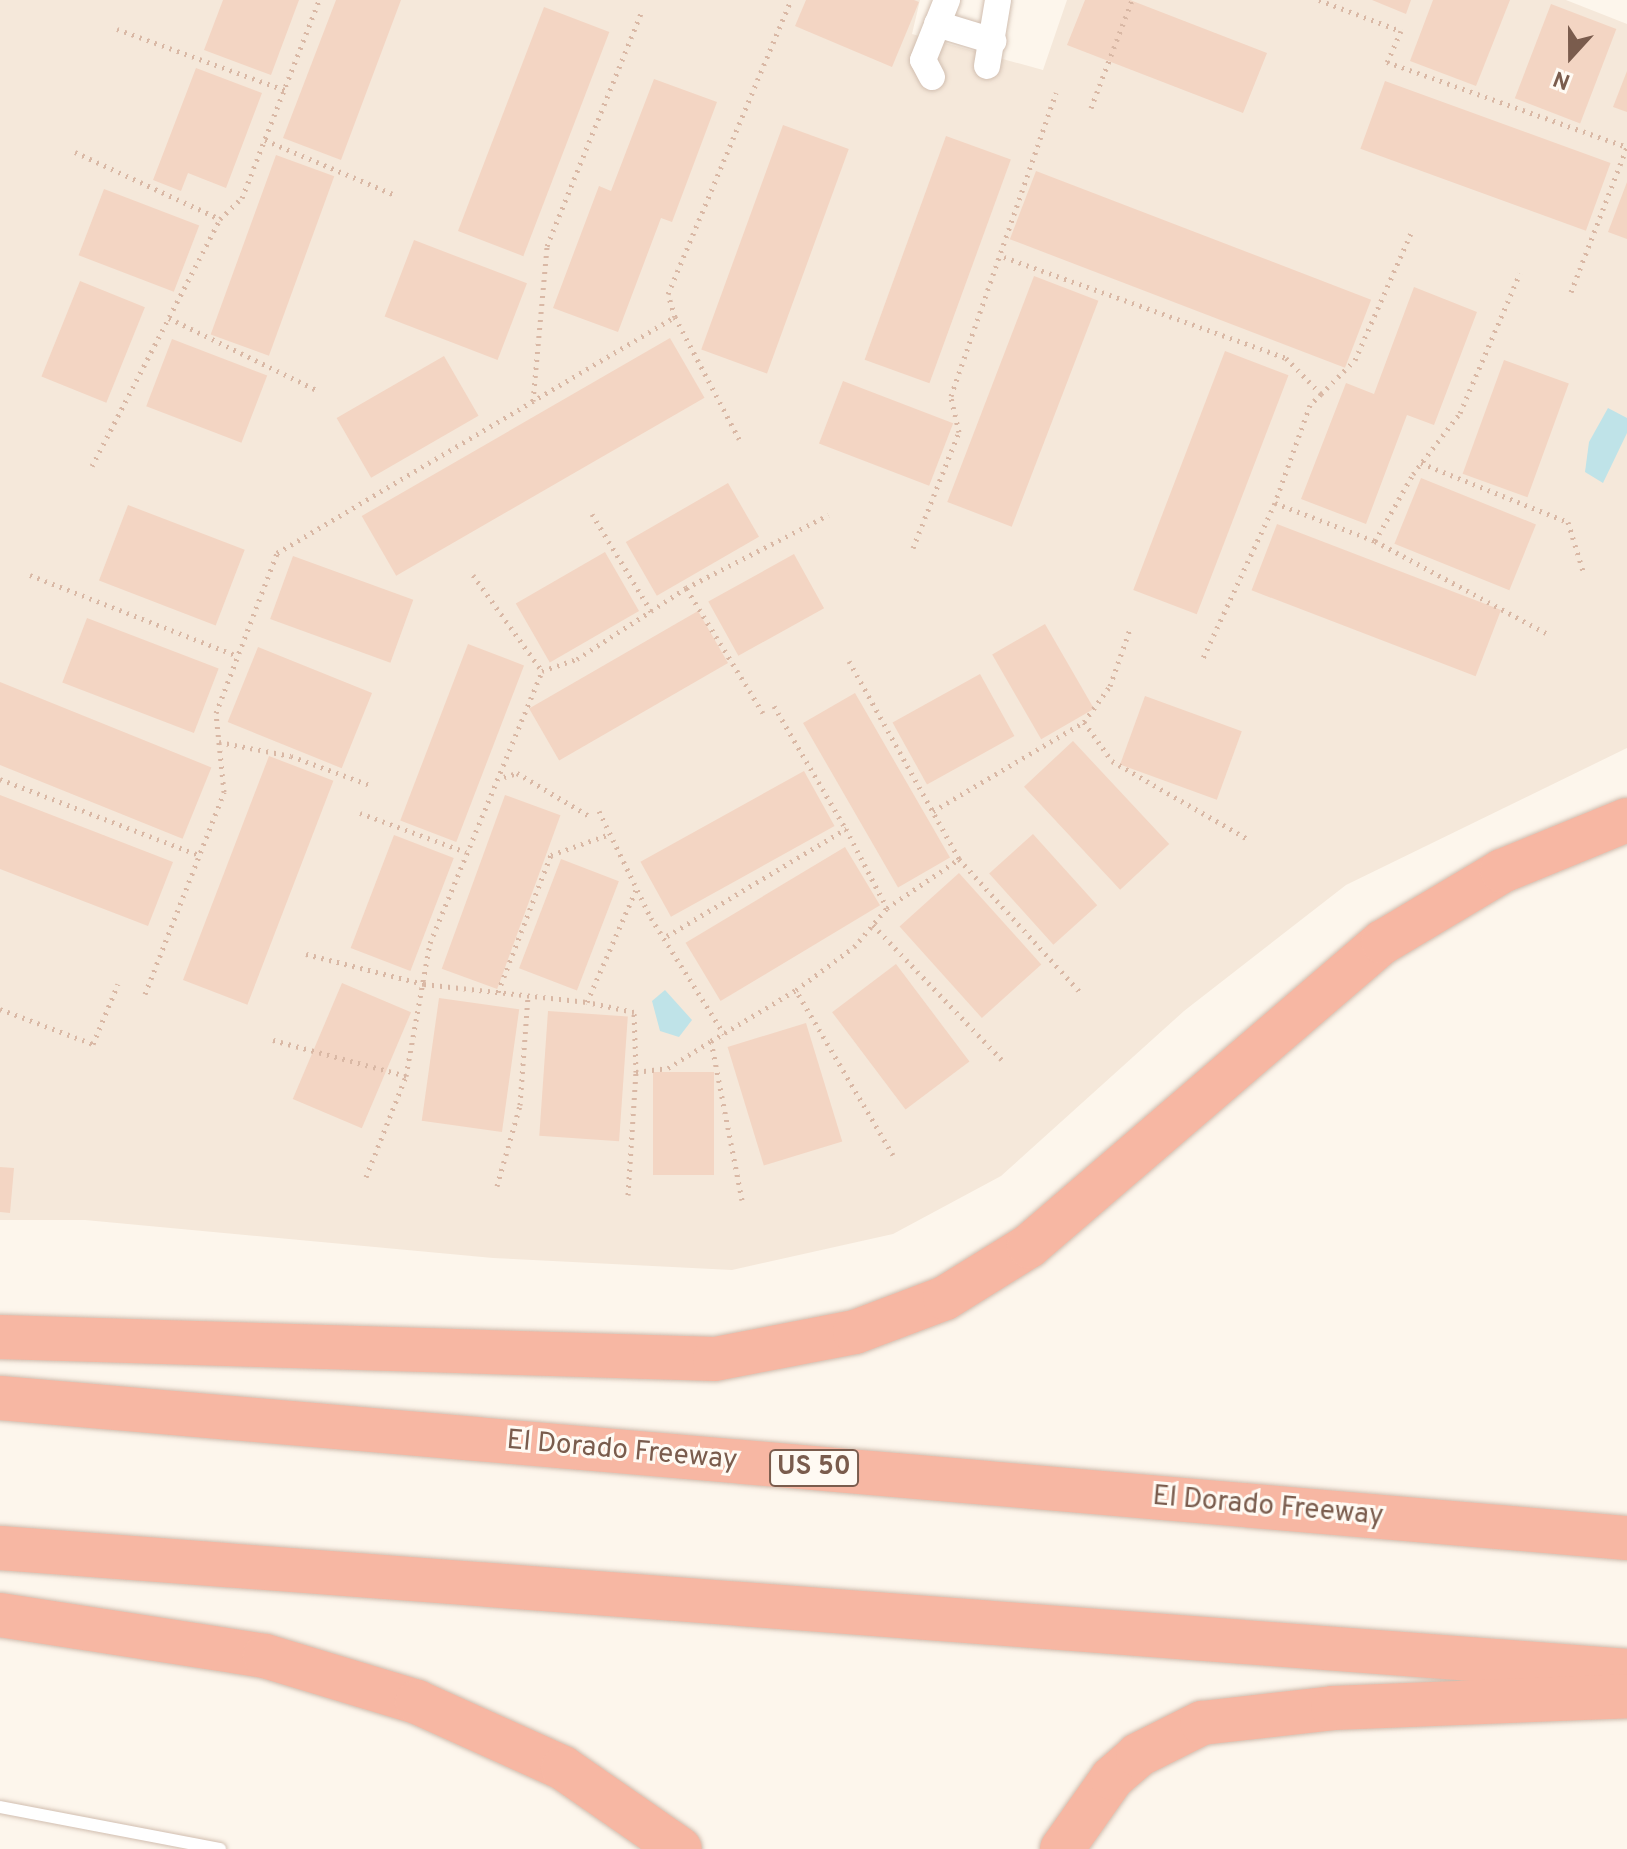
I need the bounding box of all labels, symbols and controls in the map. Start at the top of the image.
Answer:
north arrow [1531,16,1611,96]
text: N [1550,63,1574,94]
street label: El Dorado Freeway [505,1424,739,1478]
road number: US 50 [768,1446,860,1490]
street label: El Dorado Freeway [1151,1480,1385,1534]

